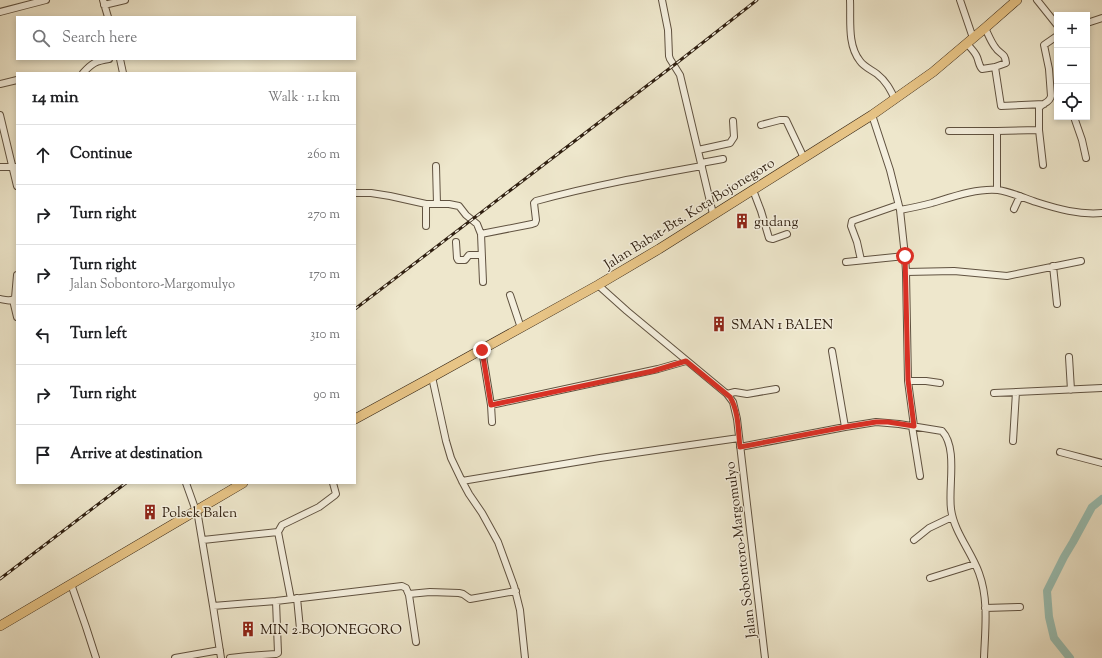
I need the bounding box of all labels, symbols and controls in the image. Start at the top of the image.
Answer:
map controls [1054,12,1090,120]
button: + [1054,12,1090,48]
search box [16,16,356,60]
icon: search [30,27,52,49]
text: Search here [62,28,137,49]
button: − [1054,48,1090,84]
button: locate [1054,84,1090,120]
text: 14 min [32,86,79,110]
text: Walk · 1.1 km [268,89,340,107]
icon: ahead [32,144,54,166]
text: Continue [70,144,132,165]
text: 260 m [307,146,340,164]
street label: Jalan Babat-Bts. Kota Bojonegoro [600,154,779,276]
icon: right [32,204,54,226]
text: Turn right [70,204,136,225]
text: 270 m [307,206,340,224]
building icon: gudang [733,212,751,230]
place label: gudang [754,213,798,233]
route start [896,247,914,265]
text: Turn right [70,255,136,276]
icon: right [32,264,54,286]
text: 170 m [309,266,340,284]
text: Jalan Sobontoro-Margomulyo [70,276,235,294]
building icon: SMAN 1 BALEN [710,315,728,333]
place label: SMAN 1 BALEN [731,316,833,336]
icon: left [32,324,54,346]
text: Turn left [70,324,127,345]
text: 310 m [310,326,340,344]
route end [473,341,491,359]
icon: right [32,384,54,406]
text: Turn right [70,384,136,405]
text: 90 m [313,386,340,404]
icon: arrive [32,444,54,466]
text: Arrive at destination [70,444,203,465]
street label: Jalan Sobontoro-Margomulyo [721,460,763,640]
building icon: Polsek Balen [141,503,159,521]
place label: Polsek Balen [162,504,237,524]
building icon: MIN 2 BOJONEGORO [239,620,257,638]
place label: MIN 2 BOJONEGORO [260,621,402,641]

